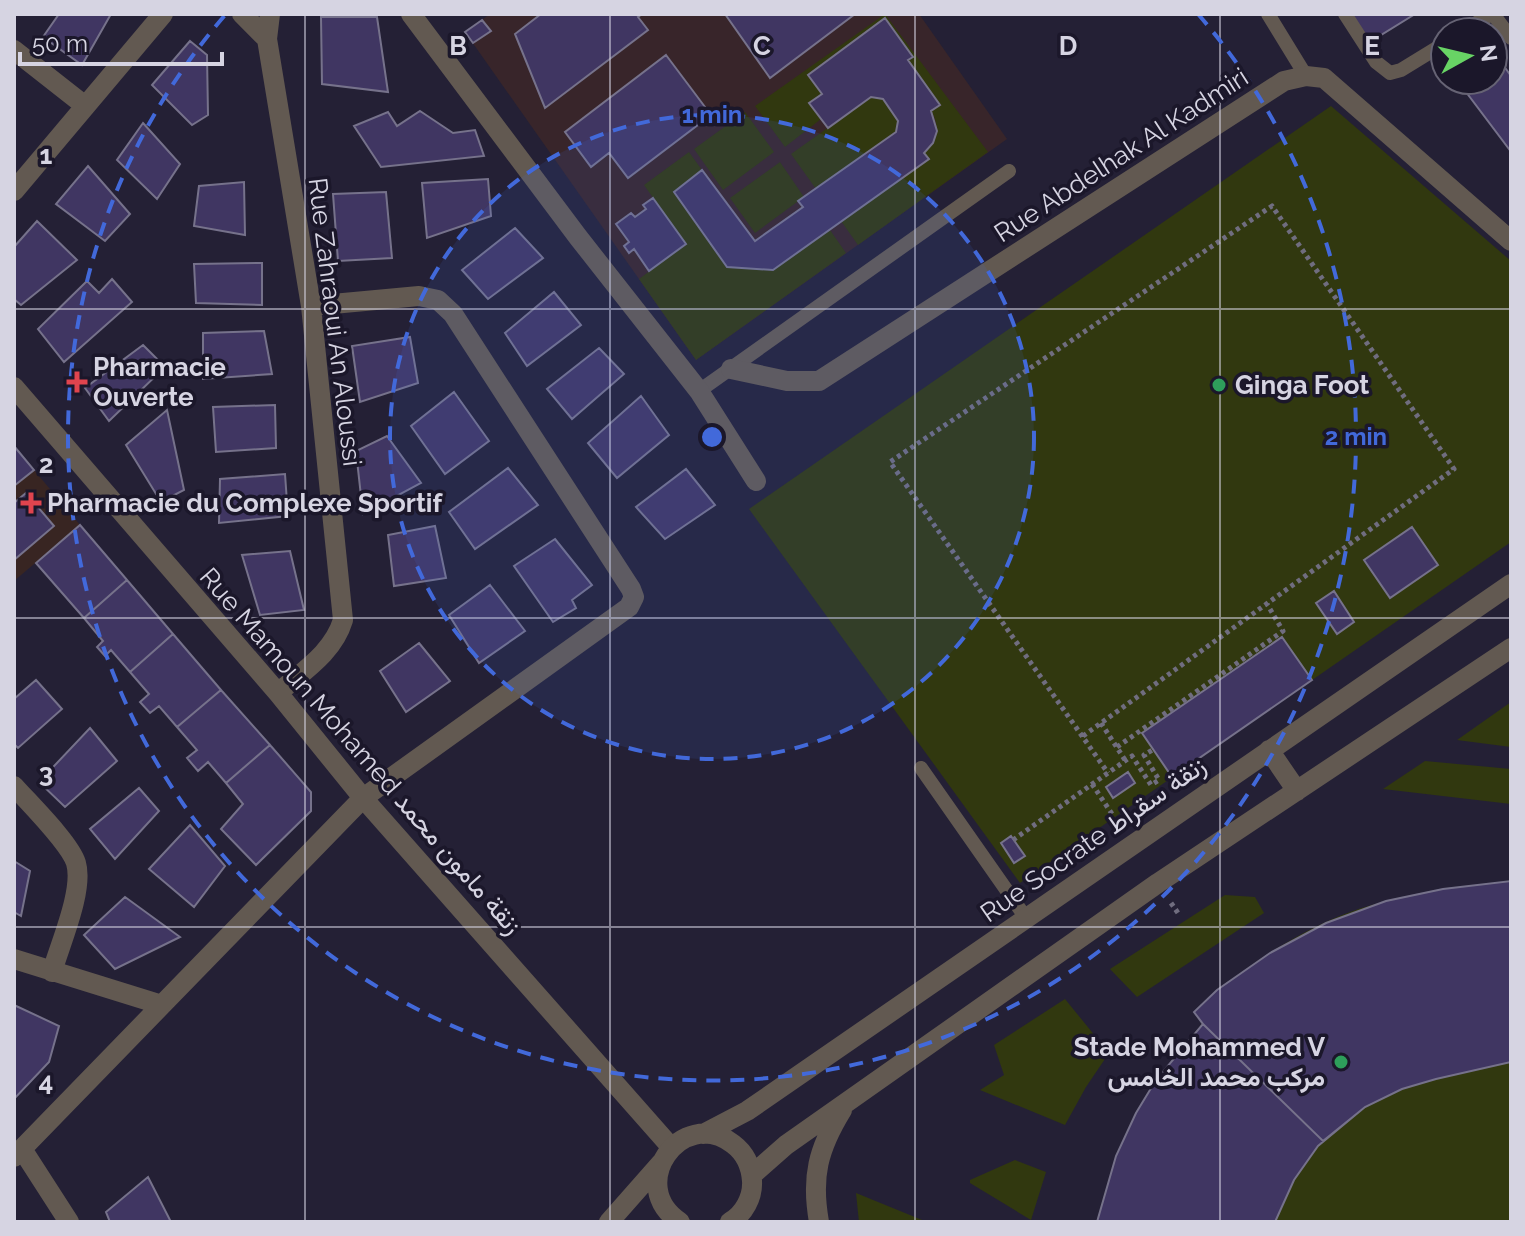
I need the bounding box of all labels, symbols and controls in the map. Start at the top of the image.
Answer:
scale bar [20,16,222,66]
north arrow [1429,16,1509,96]
text: 50 m [32,29,88,58]
text: B [449,31,467,61]
text: C [753,31,771,61]
text: D [1059,31,1077,61]
text: E [1364,31,1380,61]
text: N [1475,43,1503,63]
street label: Rue Abdelhak Al Kadmiri [989,62,1253,248]
text: 1 min [682,100,742,129]
text: 1 [40,140,53,170]
street label: Rue Zahraoui An Aloussi [302,176,368,468]
place label: Pharmacie Ouverte [93,352,226,412]
place label: Ginga Foot [1235,370,1369,400]
marker: Pharmacie Ouverte [68,373,86,391]
marker: Ginga Foot [1210,376,1228,394]
text: 2 min [1325,422,1387,451]
centre of rings [698,423,726,451]
text: 2 [39,449,53,479]
place label: Pharmacie du Complexe Sportif [47,488,443,518]
marker: Pharmacie du Complexe Sportif [22,494,40,512]
street label: Rue Mamoun Mohamed زنقة مامون محمد [193,562,528,941]
street label: Rue Socrate زنقة سقراط [975,750,1212,929]
text: 3 [39,758,53,788]
place label: Stade Mohammed V مركب محمد الخامس [1074,1032,1325,1093]
marker: Stade Mohammed V مركب محمد الخامس [1332,1053,1350,1071]
text: 4 [39,1067,53,1097]

